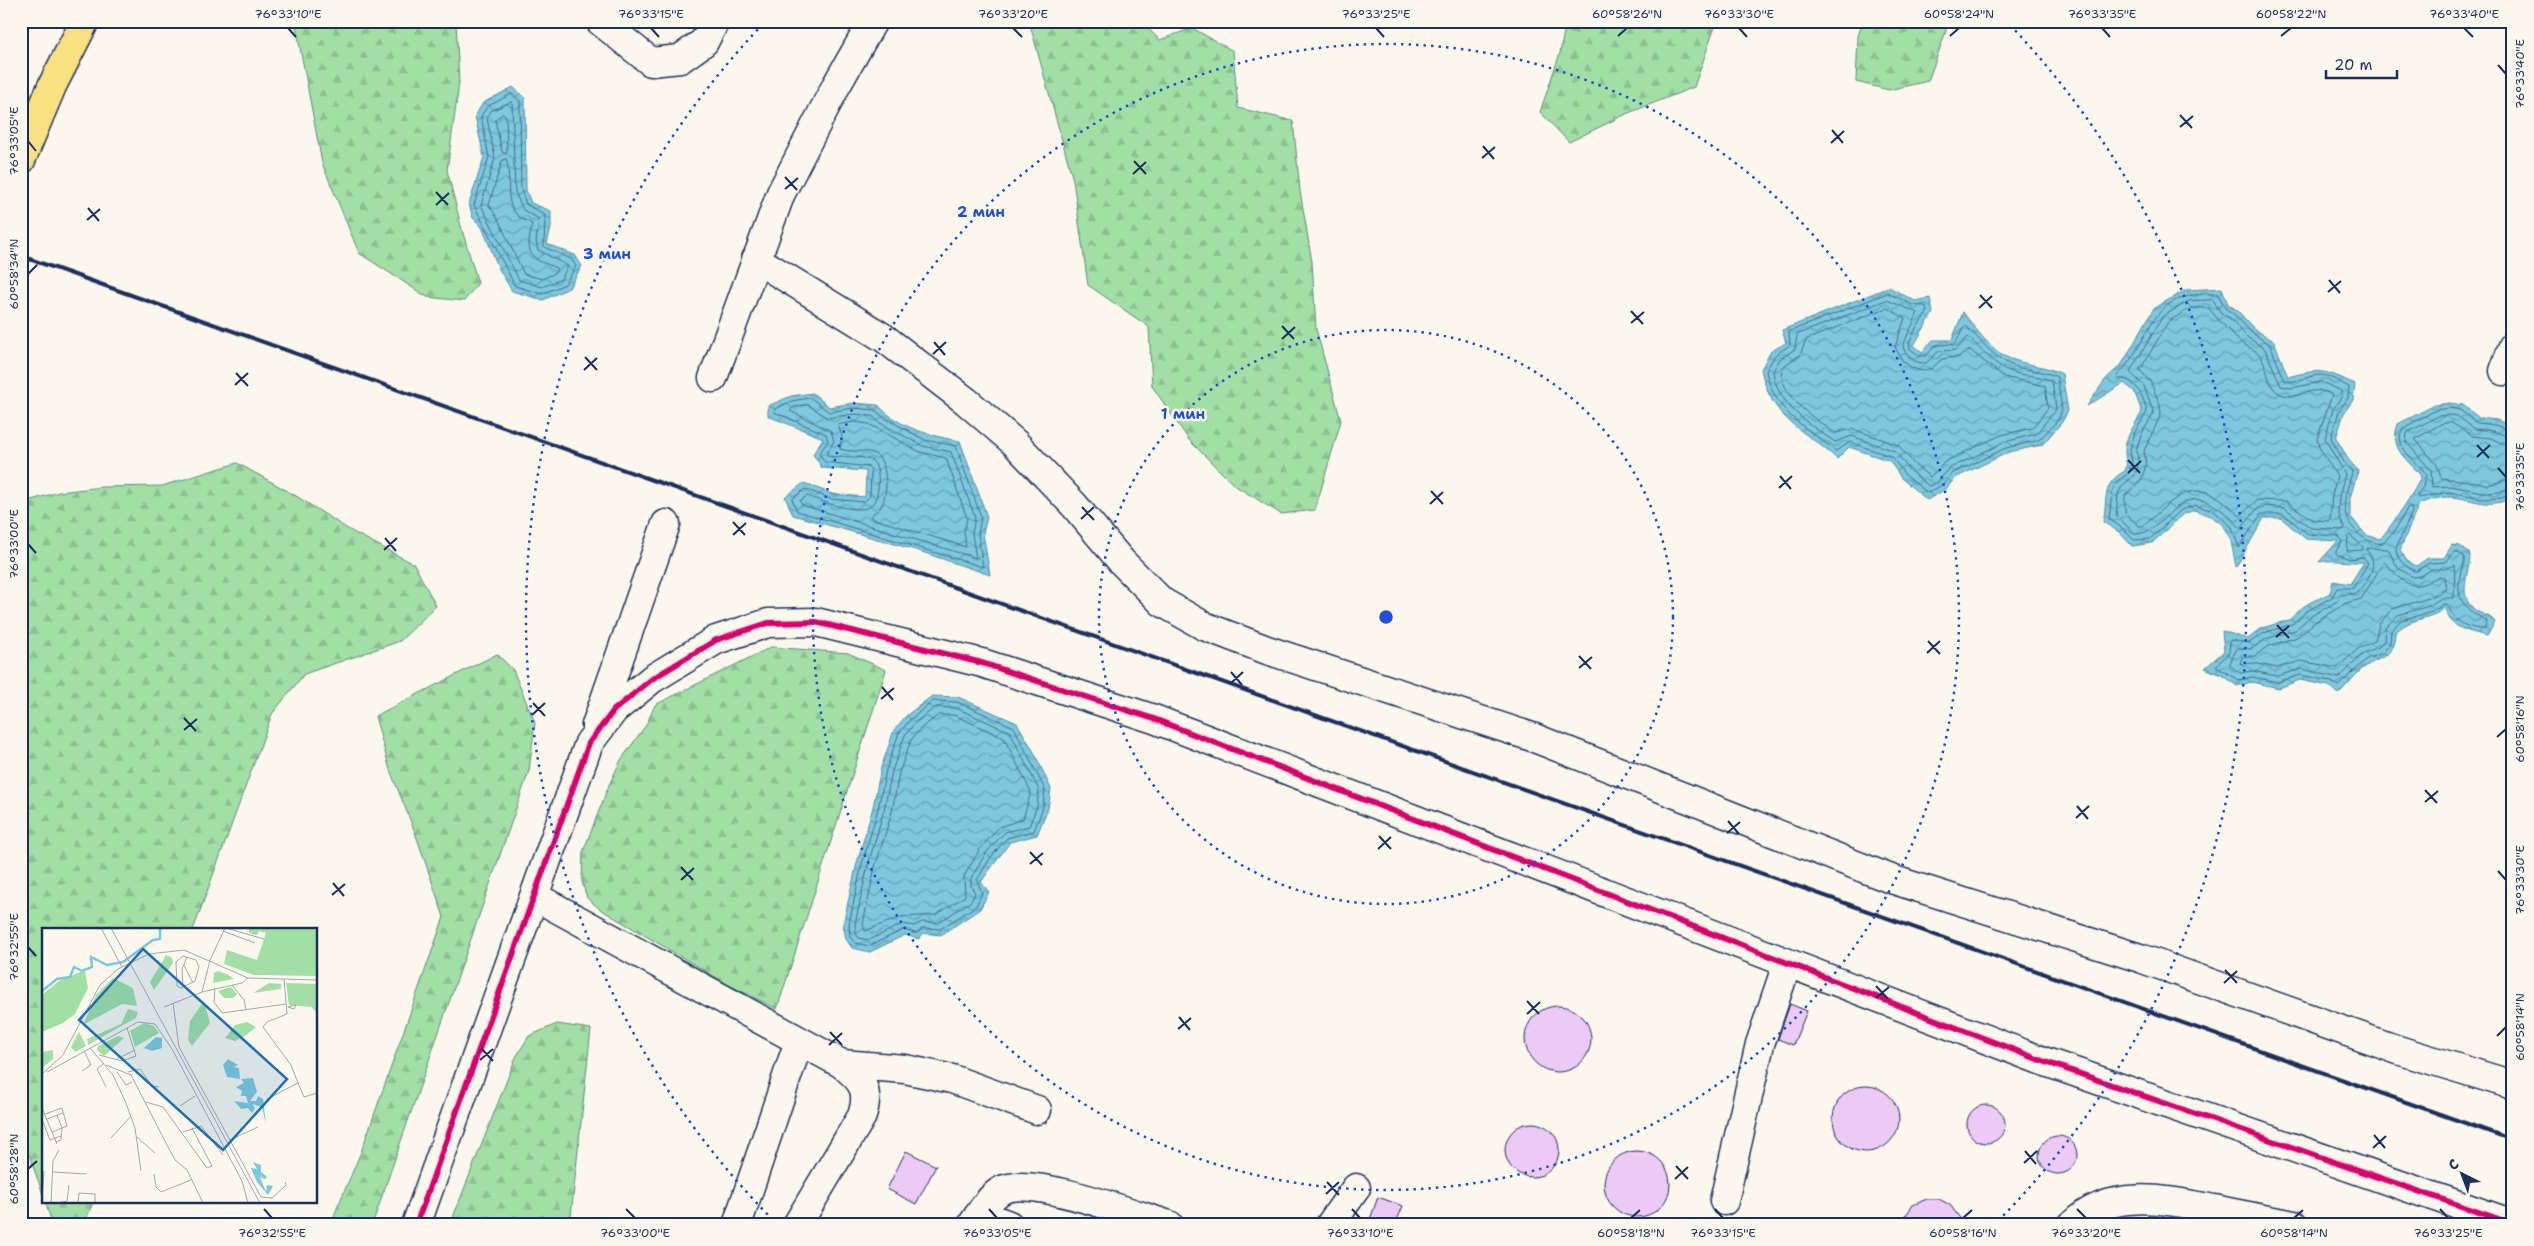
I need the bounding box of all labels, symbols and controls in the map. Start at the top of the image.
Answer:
text: 76°33'10"E [255,6,321,22]
text: 76°33'15"E [618,6,684,22]
text: 76°33'20"E [978,6,1048,22]
text: 76°33'25"E [1342,6,1410,22]
text: 60°58'26"N [1592,6,1662,22]
text: 76°33'30"E [1704,6,1774,22]
text: 60°58'24"N [1924,6,1994,22]
text: 76°33'35"E [2068,6,2136,22]
text: 60°58'22"N [2256,6,2326,22]
text: 76°33'40"E [2429,6,2499,22]
text: 76°33'40"E [2512,39,2528,109]
scale bar [2326,48,2398,80]
text: 20 m [2334,55,2373,75]
text: 76°33'05"E [6,107,22,175]
text: 2 мин [957,202,1005,222]
text: 60°58'34"N [6,239,22,309]
text: 3 мин [583,244,631,264]
text: 1 мин [1161,404,1205,424]
text: 76°33'35"E [2512,443,2528,511]
text: 76°33'00"E [6,509,22,579]
centre of rings [1377,608,1395,626]
text: 60°58'16"N [2512,695,2528,763]
text: 76°33'30"E [2512,845,2528,915]
text: 76°32'55"E [6,913,22,981]
inset map [42,928,318,1204]
text: 60°58'14"N [2512,993,2528,1061]
text: 60°58'28"N [6,1134,22,1204]
north arrow [2436,1148,2486,1198]
text: С [2444,1155,2463,1174]
text: 76°32'55"E [238,1225,306,1241]
text: 76°33'00"E [600,1225,670,1241]
text: 76°33'05"E [963,1225,1031,1241]
text: 76°33'10"E [1327,1225,1393,1241]
text: 60°58'18"N [1597,1225,1665,1241]
text: 76°33'15"E [1690,1225,1756,1241]
text: 60°58'16"N [1929,1225,1997,1241]
text: 76°33'20"E [2051,1225,2121,1241]
text: 60°58'14"N [2260,1225,2328,1241]
text: 76°33'25"E [2414,1225,2482,1241]

